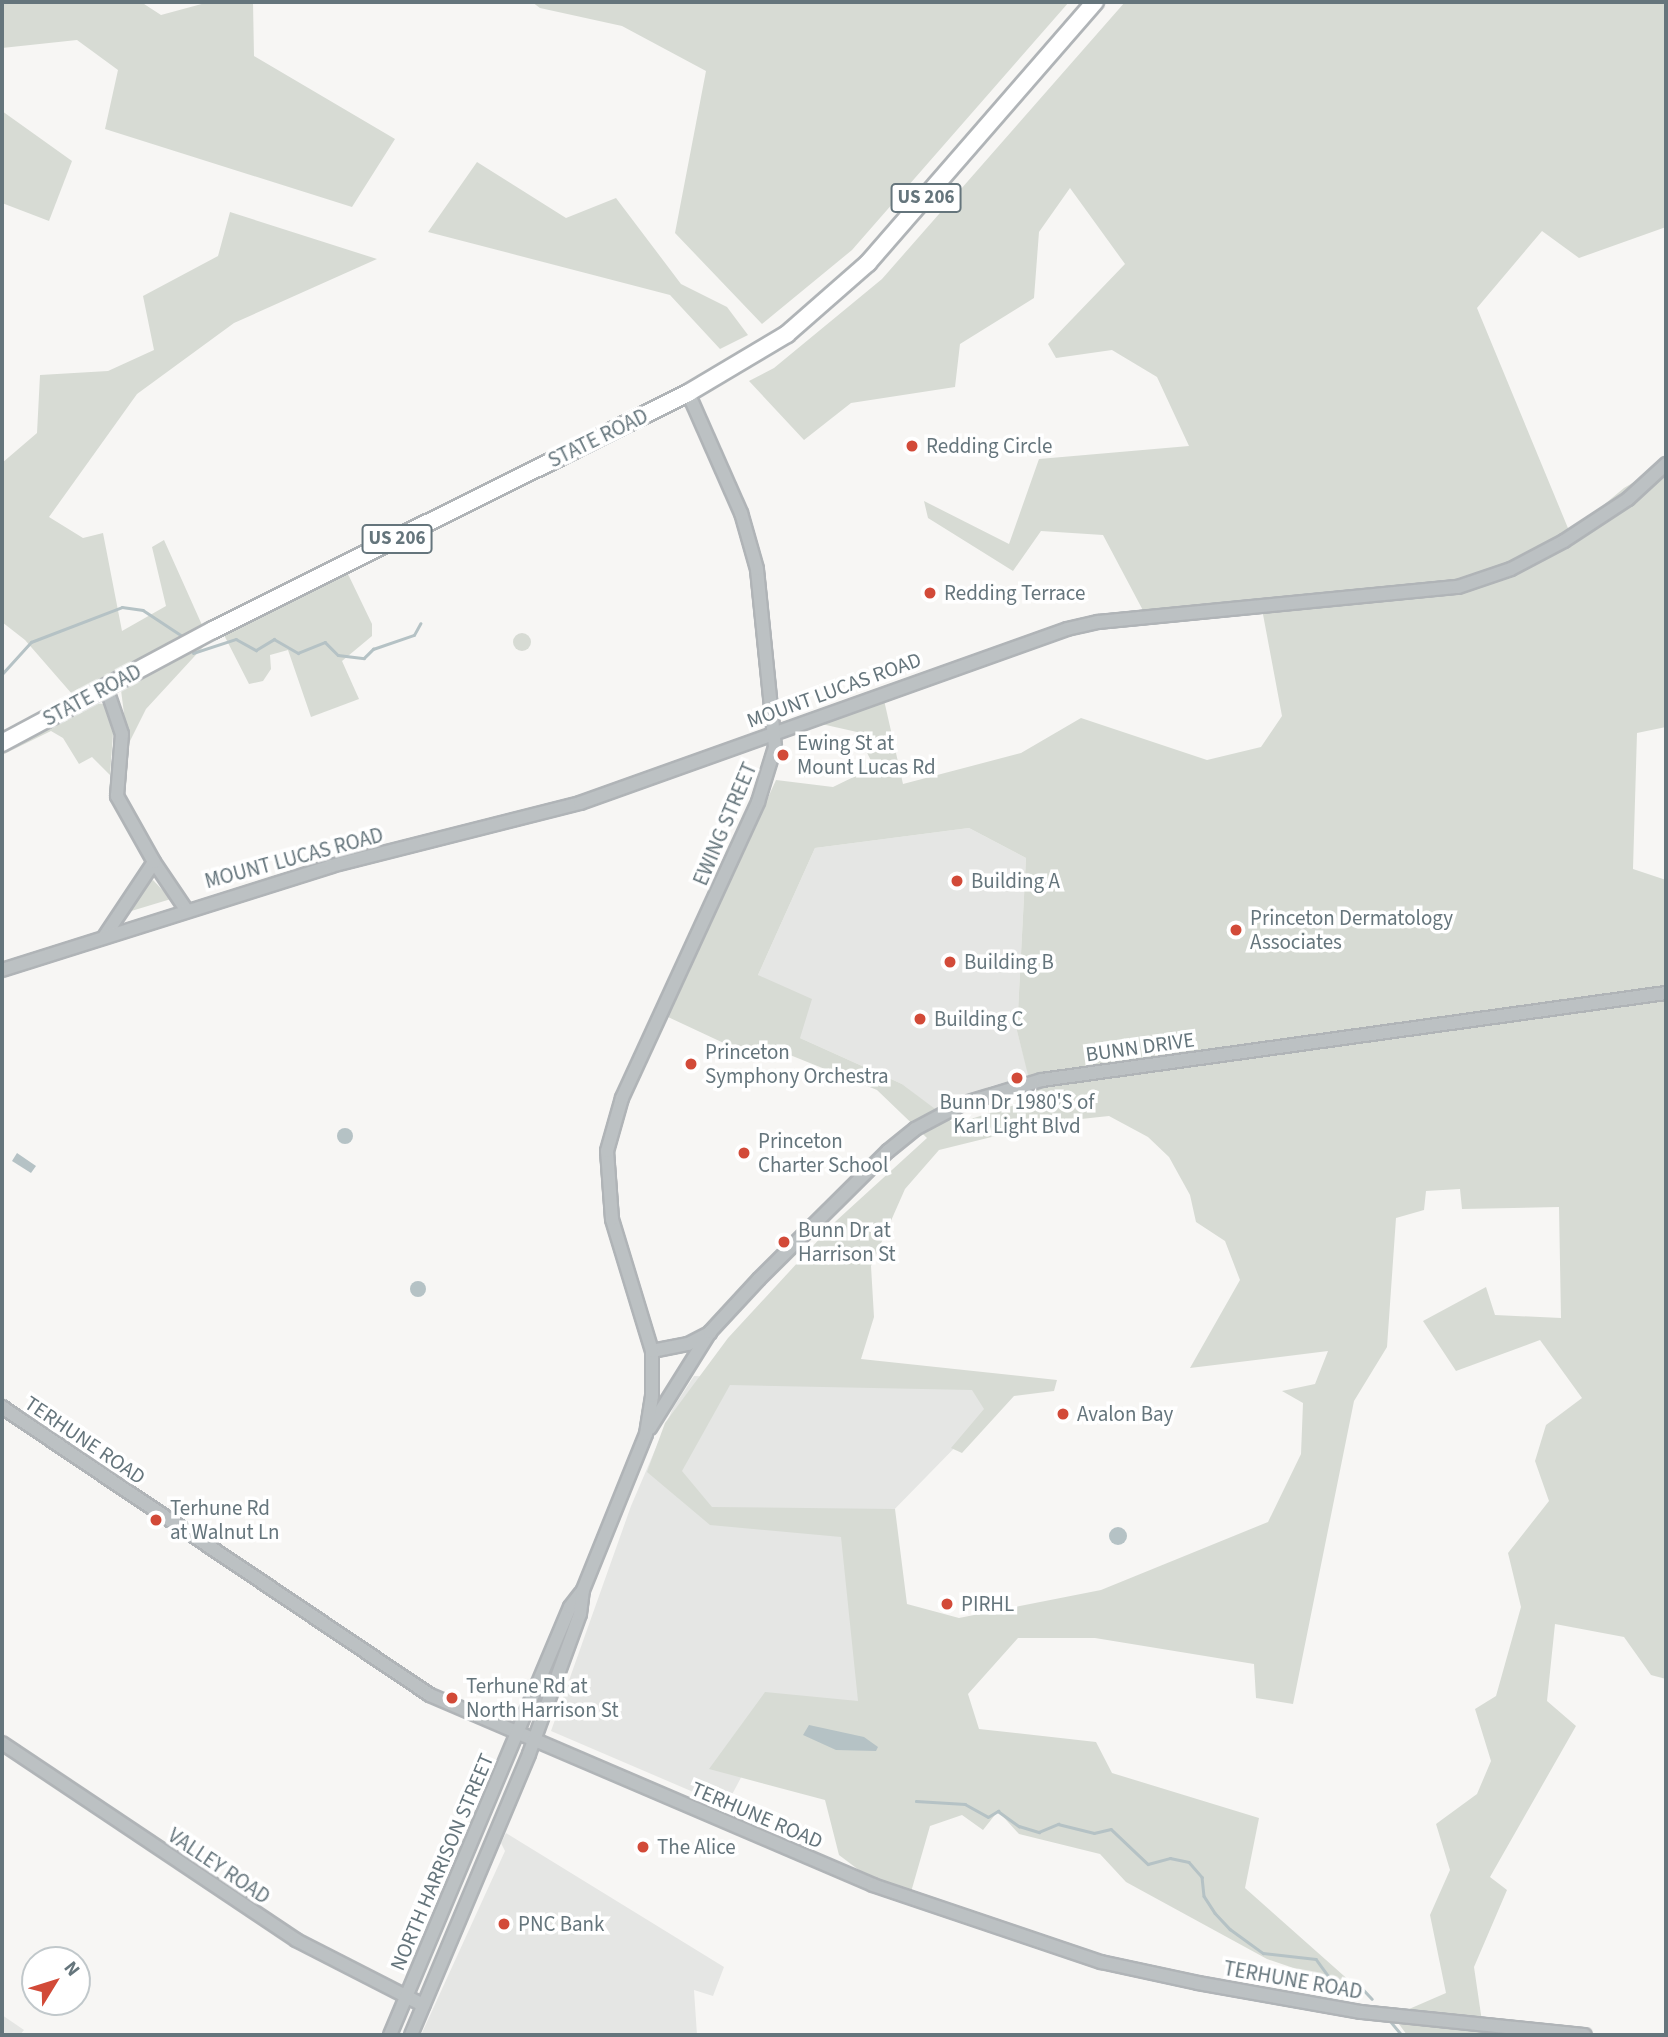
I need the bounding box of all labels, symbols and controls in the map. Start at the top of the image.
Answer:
road number: US 206 [889,182,963,214]
street label: STATE ROAD [544,403,652,473]
place label: Redding Circle [926,433,1052,459]
marker: Redding Circle [904,438,920,454]
road number: US 206 [360,524,434,554]
place label: Redding Terrace [944,580,1085,606]
marker: Redding Terrace [922,585,938,601]
street label: MOUNT LUCAS ROAD [743,647,925,733]
street label: STATE ROAD [38,659,146,731]
place label: Ewing St at Mount Lucas Rd [797,730,936,780]
marker: Ewing St at Mount Lucas Rd [775,747,791,763]
street label: EWING STREET [688,759,762,889]
street label: MOUNT LUCAS ROAD [202,822,386,894]
place label: Building A [971,868,1060,894]
marker: Building A [949,873,965,889]
place label: Princeton Dermatology Associates [1250,905,1453,955]
marker: Princeton Dermatology Associates [1228,922,1244,938]
place label: Building B [964,949,1054,975]
marker: Building B [942,954,958,970]
place label: Building C [934,1006,1023,1032]
marker: Building C [912,1011,928,1027]
street label: BUNN DRIVE [1084,1027,1196,1067]
place label: Princeton Symphony Orchestra [705,1039,889,1089]
marker: Princeton Symphony Orchestra [683,1056,699,1072]
marker: Bunn Dr 1980'S of Karl Light Blvd [1009,1070,1025,1086]
place label: Bunn Dr 1980'S of Karl Light Blvd [940,1089,1094,1139]
place label: Princeton Charter School [758,1128,888,1178]
marker: Princeton Charter School [736,1145,752,1161]
place label: Bunn Dr at Harrison St [798,1217,896,1267]
marker: Bunn Dr at Harrison St [776,1234,792,1250]
street label: TERHUNE ROAD [20,1390,150,1490]
place label: Avalon Bay [1077,1401,1173,1427]
marker: Avalon Bay [1055,1406,1071,1422]
place label: Terhune Rd at Walnut Ln [170,1495,280,1545]
marker: Terhune Rd at Walnut Ln [148,1512,164,1528]
place label: PIRHL [961,1591,1014,1617]
marker: PIRHL [939,1596,955,1612]
place label: Terhune Rd at North Harrison St [466,1673,619,1723]
marker: Terhune Rd at North Harrison St [444,1690,460,1706]
street label: NORTH HARRISON STREET [385,1750,499,1974]
street label: TERHUNE ROAD [687,1776,827,1854]
street label: VALLEY ROAD [163,1823,275,1909]
place label: The Alice [657,1834,736,1860]
marker: The Alice [635,1839,651,1855]
place label: PNC Bank [518,1911,604,1937]
marker: PNC Bank [496,1916,512,1932]
north arrow [21,1946,91,2016]
street label: TERHUNE ROAD [1222,1955,1364,2005]
text: N [57,1956,86,1982]

